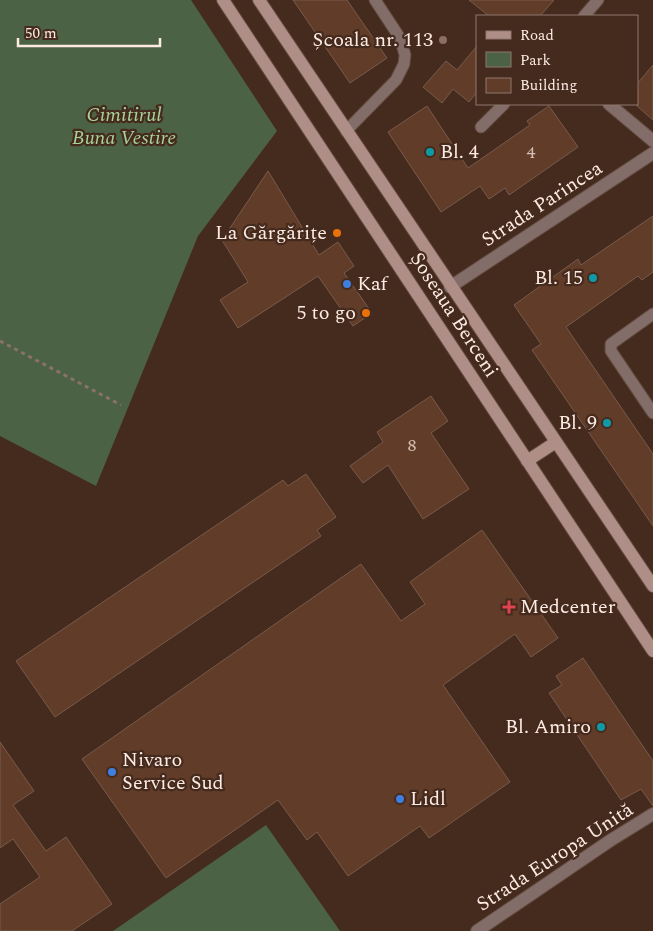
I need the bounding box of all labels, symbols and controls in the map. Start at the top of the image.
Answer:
scale bar [18,15,160,47]
legend [476,15,638,105]
text: 50 m [25,22,57,45]
text: Road [520,24,554,47]
place label: Școala nr. 113 [313,25,433,55]
marker: Școala nr. 113 [437,34,449,46]
text: Park [520,49,551,72]
text: Building [520,74,577,97]
park label: Cimitirul Buna Vestire [72,100,176,153]
place label: Bl. 4 [440,137,479,167]
house number: 4 [527,139,536,166]
marker: Bl. 4 [424,146,436,158]
street label: Strada Parincea [475,153,609,254]
place label: La Gărgărițe [215,218,327,248]
marker: La Gărgărițe [331,227,343,239]
street label: Șoseaua Berceni [402,246,506,384]
place label: Bl. 15 [534,263,583,293]
place label: Kaf [357,269,390,299]
marker: Bl. 15 [587,272,599,284]
marker: Kaf [341,278,353,290]
place label: 5 to go [297,298,356,328]
marker: 5 to go [360,307,372,319]
place label: Bl. 9 [558,408,597,438]
marker: Bl. 9 [601,417,613,429]
house number: 8 [408,432,417,459]
place label: Medcenter [520,592,616,622]
marker: Medcenter [502,600,516,614]
place label: Bl. Amiro [505,712,591,742]
marker: Bl. Amiro [595,721,607,733]
place label: Nivaro Service Sud [122,745,224,798]
marker: Nivaro Service Sud [106,766,118,778]
place label: Lidl [410,784,446,814]
marker: Lidl [394,793,406,805]
street label: Strada Europa Unită [471,795,640,919]

